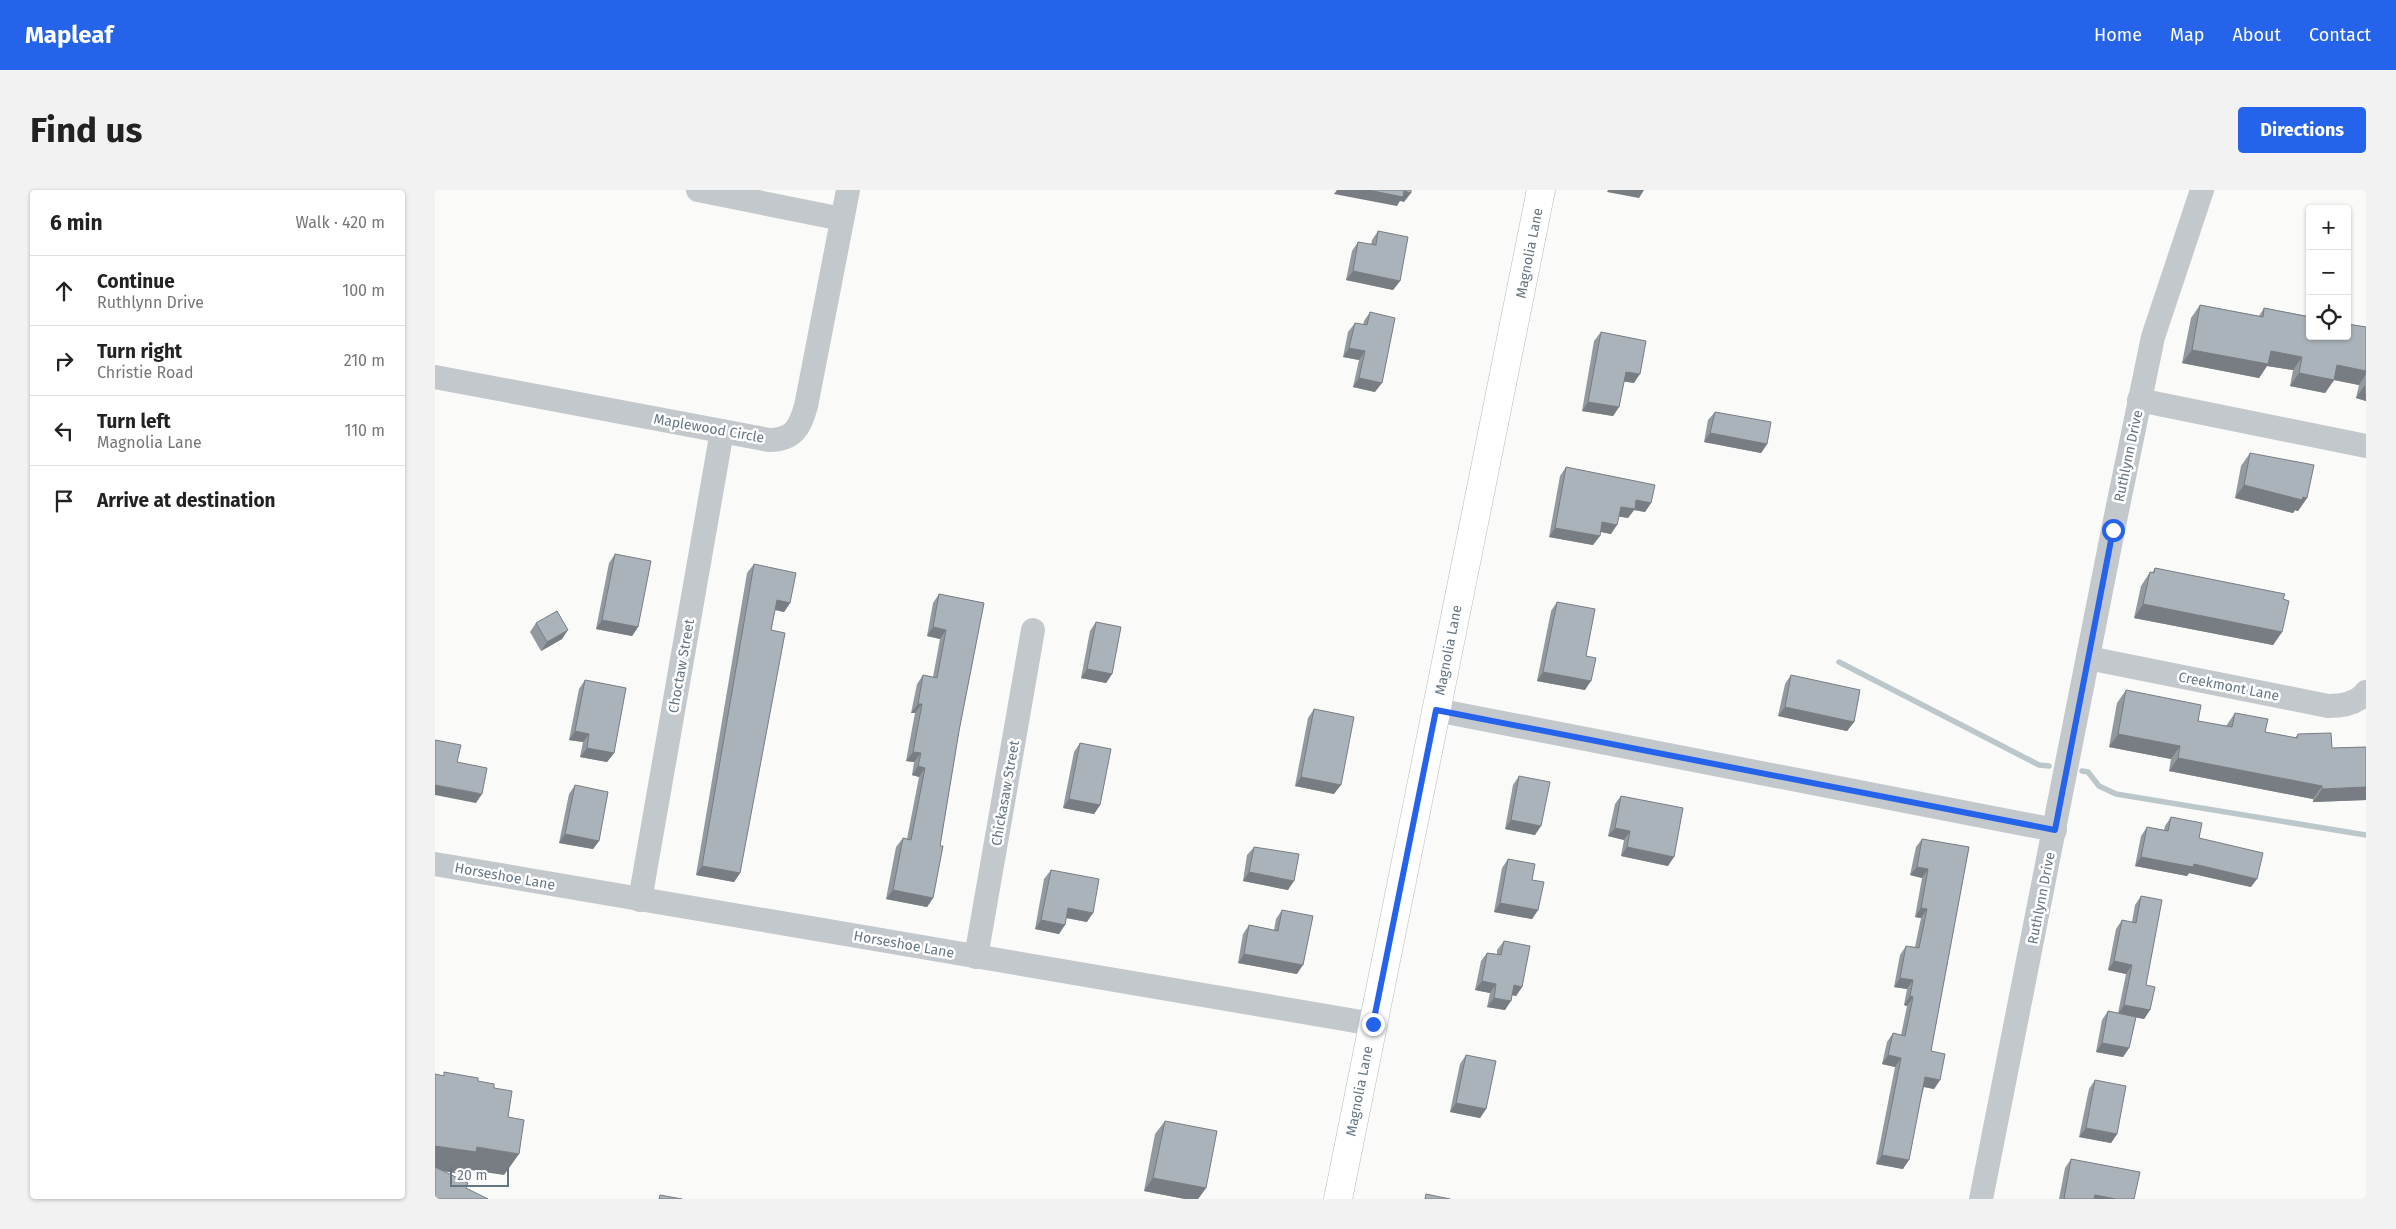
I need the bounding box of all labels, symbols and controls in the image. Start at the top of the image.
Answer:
text: Mapleaf [25,21,113,49]
text: Home [2094,24,2142,46]
text: Map [2170,24,2204,46]
text: About [2232,24,2281,46]
text: Contact [2309,24,2371,46]
button: Directions [2238,107,2366,153]
text: Find us [30,109,142,151]
map controls [2306,205,2351,340]
button: + [2306,205,2351,250]
street label: Magnolia Lane [1512,206,1547,300]
text: 6 min [50,210,103,236]
text: Walk · 420 m [296,213,385,232]
button: − [2306,250,2351,295]
text: Continue [97,270,175,293]
icon: ahead [50,277,78,305]
text: 100 m [342,281,385,300]
text: Ruthlynn Drive [97,293,204,312]
button: locate [2306,295,2351,340]
text: Turn right [97,340,182,363]
icon: right [50,347,78,375]
text: 210 m [344,351,385,370]
text: Christie Road [97,363,193,382]
street label: Ruthlynn Drive [2110,409,2147,504]
text: Turn left [97,410,171,433]
street label: Maplewood Circle [652,410,766,447]
icon: left [50,417,78,445]
text: 110 m [344,421,385,440]
text: Magnolia Lane [97,433,202,452]
icon: arrive [50,487,78,515]
text: Arrive at destination [97,489,276,512]
route start [2102,519,2125,542]
street label: Magnolia Lane [1431,603,1466,697]
street label: Choctaw Street [665,617,698,714]
street label: Creekmont Lane [2177,668,2281,705]
street label: Chickasaw Street [988,738,1023,847]
street label: Ruthlynn Drive [2024,850,2059,946]
street label: Horseshoe Lane [453,859,556,894]
street label: Horseshoe Lane [852,927,955,962]
route end [1362,1013,1385,1036]
street label: Magnolia Lane [1342,1044,1377,1138]
scale bar [450,1164,509,1187]
text: 20 m [457,1167,487,1184]

